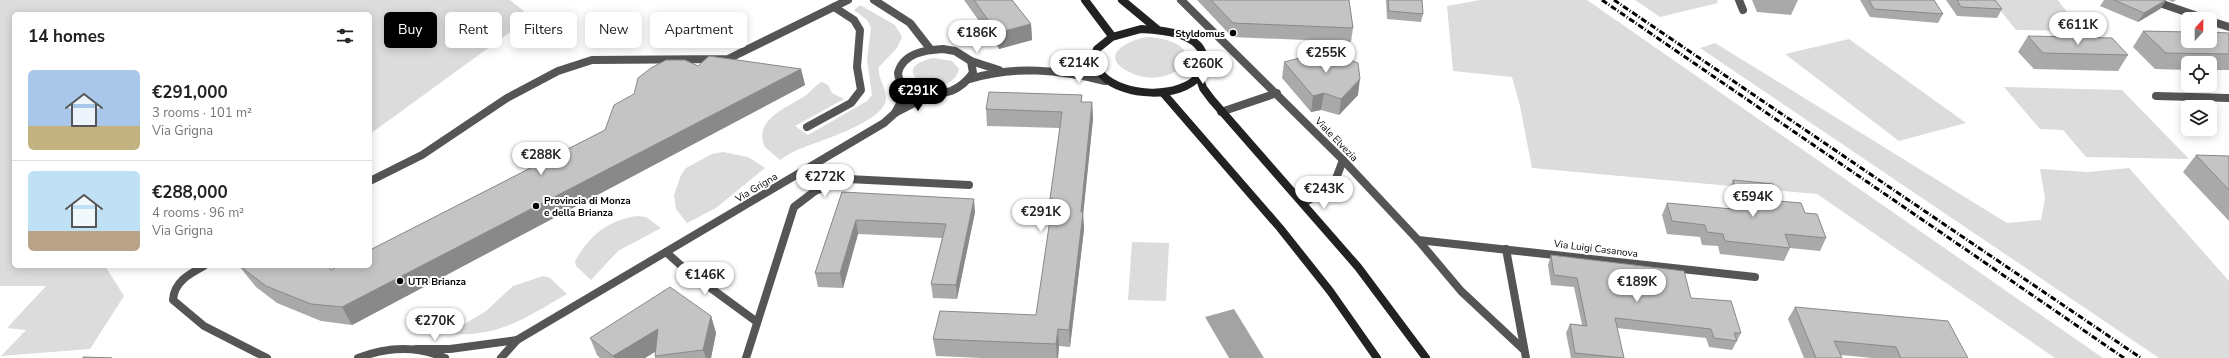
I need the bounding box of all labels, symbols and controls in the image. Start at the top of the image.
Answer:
chip: Buy [384,12,437,48]
chip: Rent [445,12,502,48]
chip: Filters [510,12,577,48]
chip: New [585,12,642,48]
chip: Apartment [650,12,747,48]
pin: €611K [2050,12,2106,46]
north arrow [2181,12,2217,48]
map controls [2181,12,2217,136]
text: €611K [2058,16,2098,34]
pin: €186K [949,20,1005,54]
text: €186K [957,24,997,42]
text: 14 homes [28,25,105,48]
icon: filters [334,25,356,47]
place label: Styldomus [1175,27,1225,41]
marker: Styldomus [1228,28,1238,38]
pin: €255K [1298,40,1354,74]
text: €255K [1306,44,1346,62]
pin: €214K [1051,50,1107,84]
pin: €260K [1175,51,1231,85]
text: €214K [1059,54,1099,72]
text: €260K [1183,55,1223,73]
button: locate [2181,56,2217,92]
pin: €291K [890,78,946,112]
text: €291,000 [152,81,228,104]
text: €291K [898,82,938,100]
icon: home [60,86,108,134]
button: layers [2181,100,2217,136]
text: 3 rooms · 101 m² [152,104,252,122]
street label: Viale Elvezia [1311,114,1361,165]
text: Via Grigna [152,122,213,140]
pin: €288K [513,142,569,176]
text: €288K [521,146,561,164]
pin: €272K [797,164,853,198]
text: €272K [805,168,845,186]
street label: Via Grigna [732,170,780,206]
pin: €243K [1296,176,1352,210]
text: €243K [1304,180,1344,198]
text: €288,000 [152,181,228,204]
pin: €594K [1725,184,1781,218]
icon: home [60,187,108,235]
text: €594K [1733,188,1773,206]
place label: Provincia di Monza e della Brianza [544,194,631,220]
pin: €291K [1013,199,1069,233]
marker: Provincia di Monza e della Brianza [531,201,541,211]
text: €291K [1021,203,1061,221]
text: 4 rooms · 96 m² [152,204,244,222]
text: Via Grigna [152,222,213,240]
street label: Via Luigi Casanova [1552,237,1639,261]
pin: €146K [677,262,733,296]
text: €146K [685,266,725,284]
pin: €189K [1609,269,1665,303]
text: €189K [1617,273,1657,291]
place label: UTR Brianza [408,275,466,289]
marker: UTR Brianza [395,276,405,286]
pin: €270K [407,308,463,342]
text: €270K [415,312,455,330]

